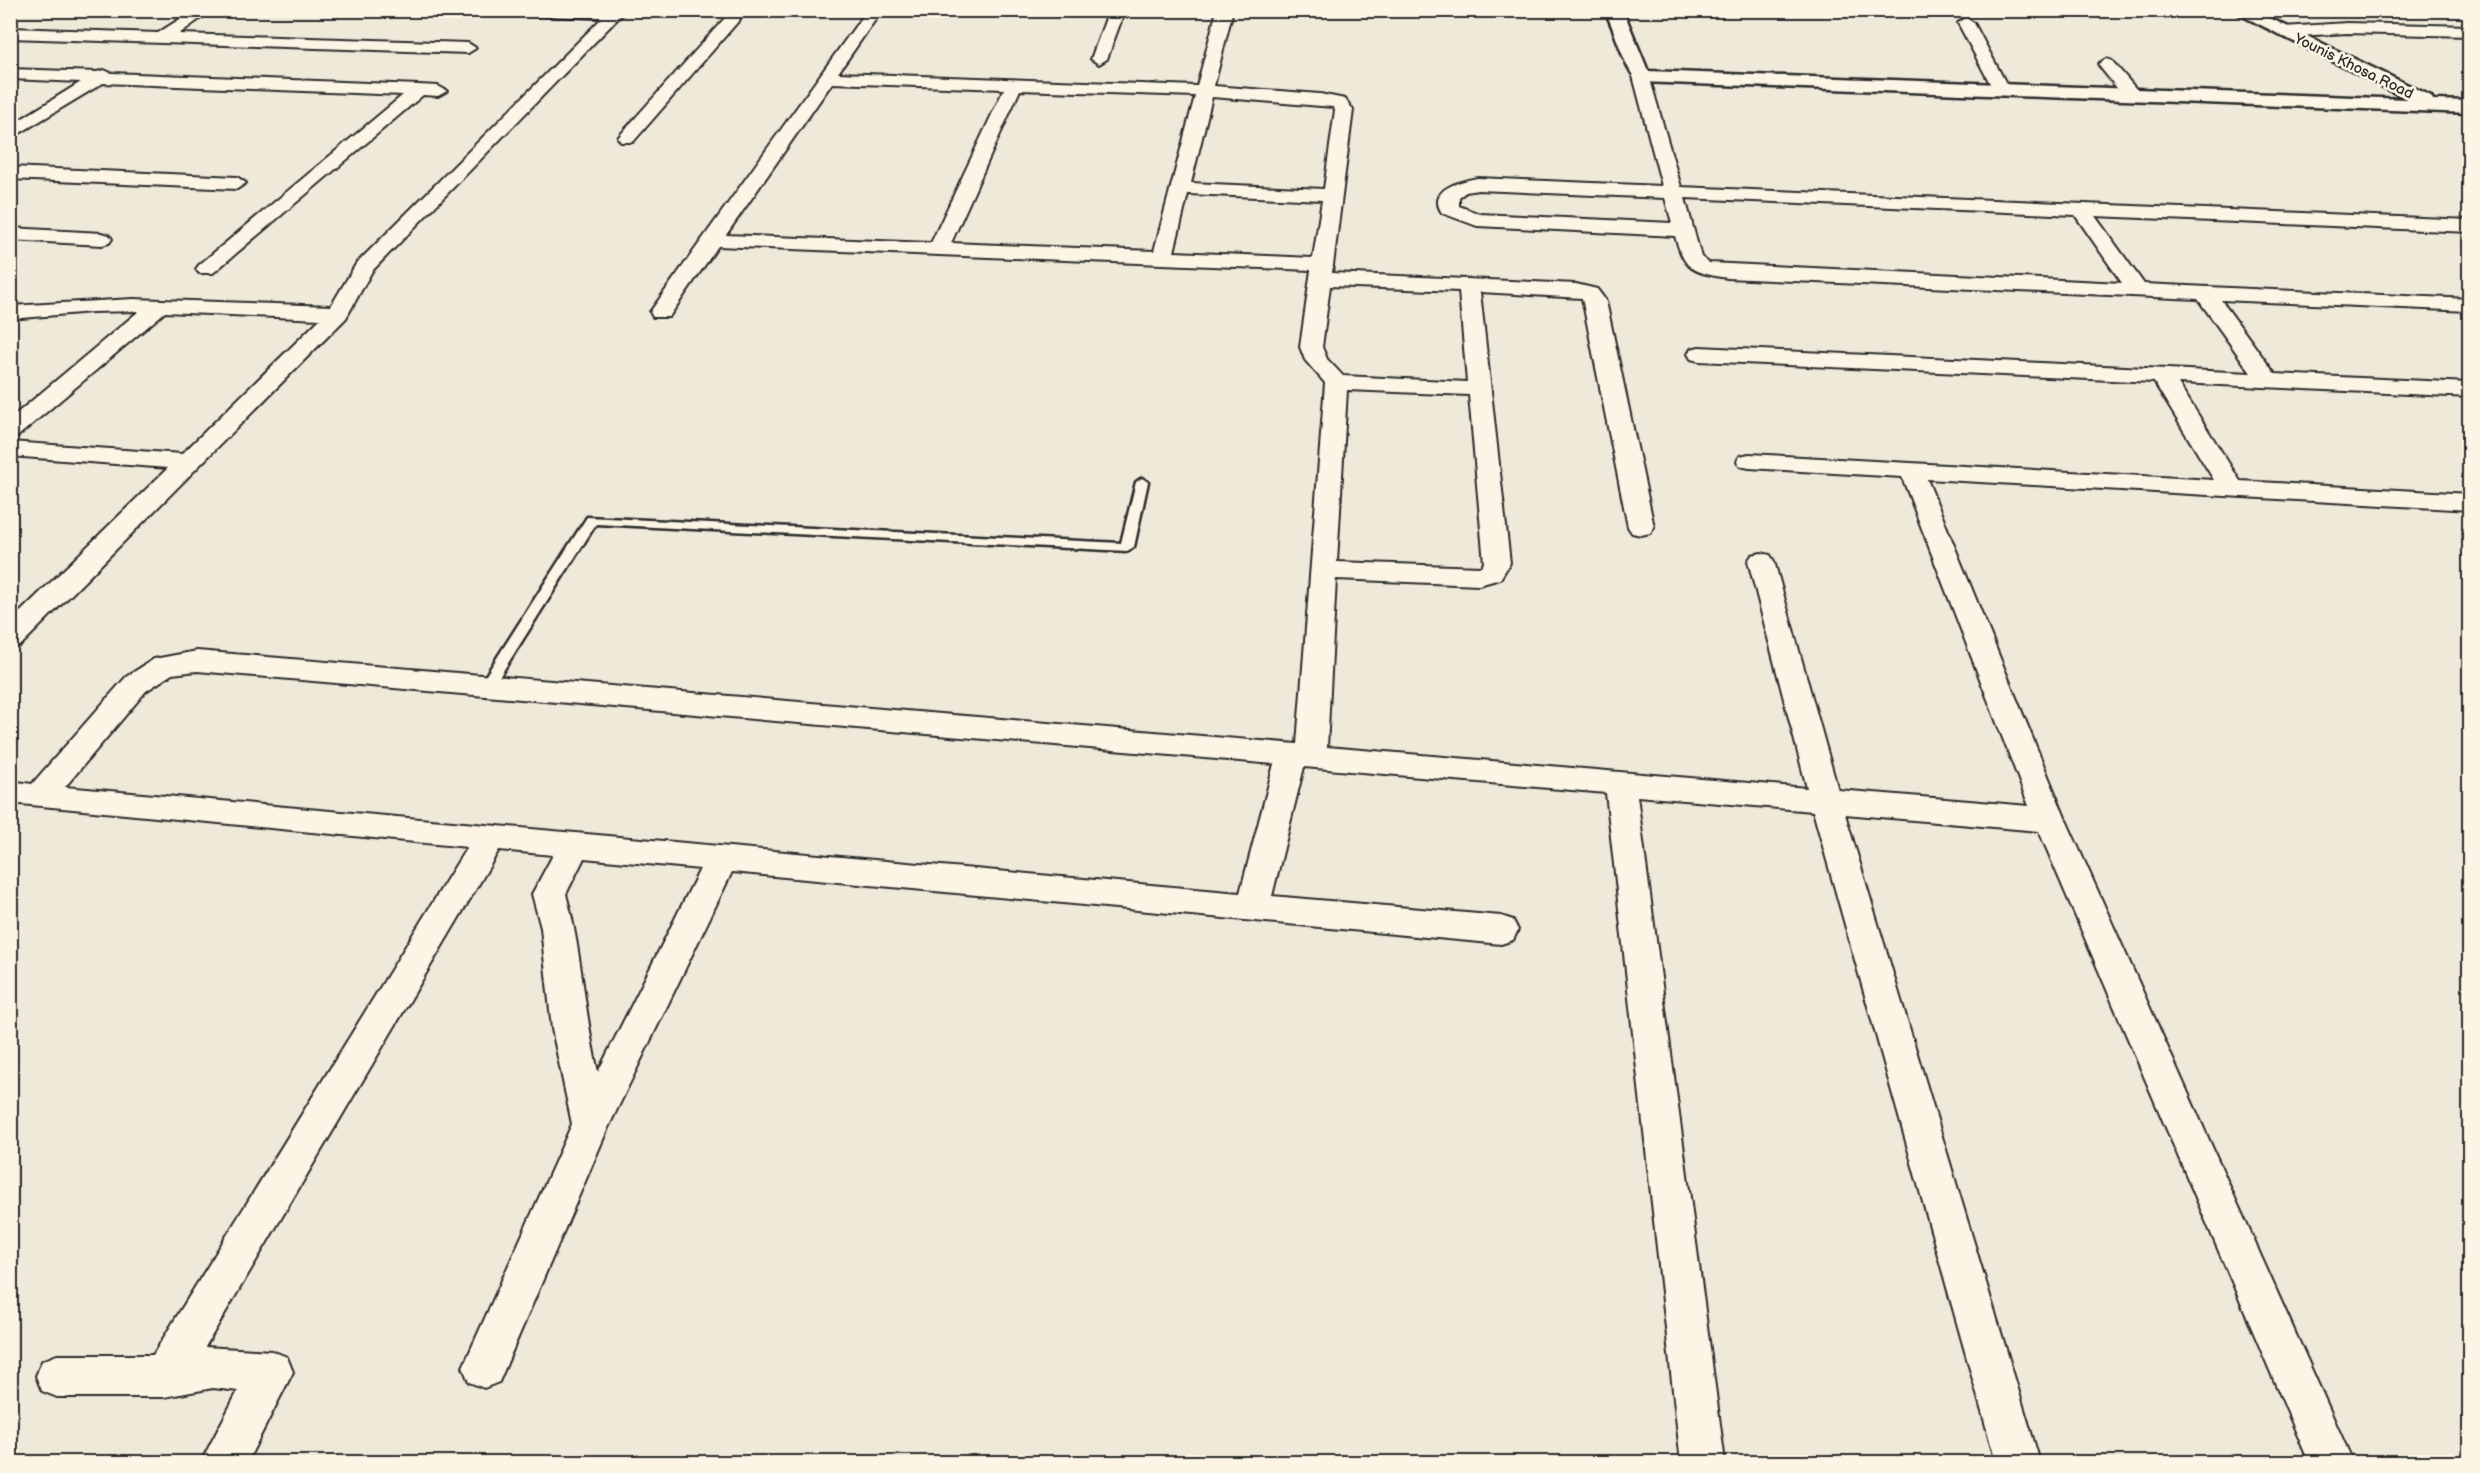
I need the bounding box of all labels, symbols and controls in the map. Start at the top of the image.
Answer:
street label: Younis Khosa Road [2290,29,2417,104]

